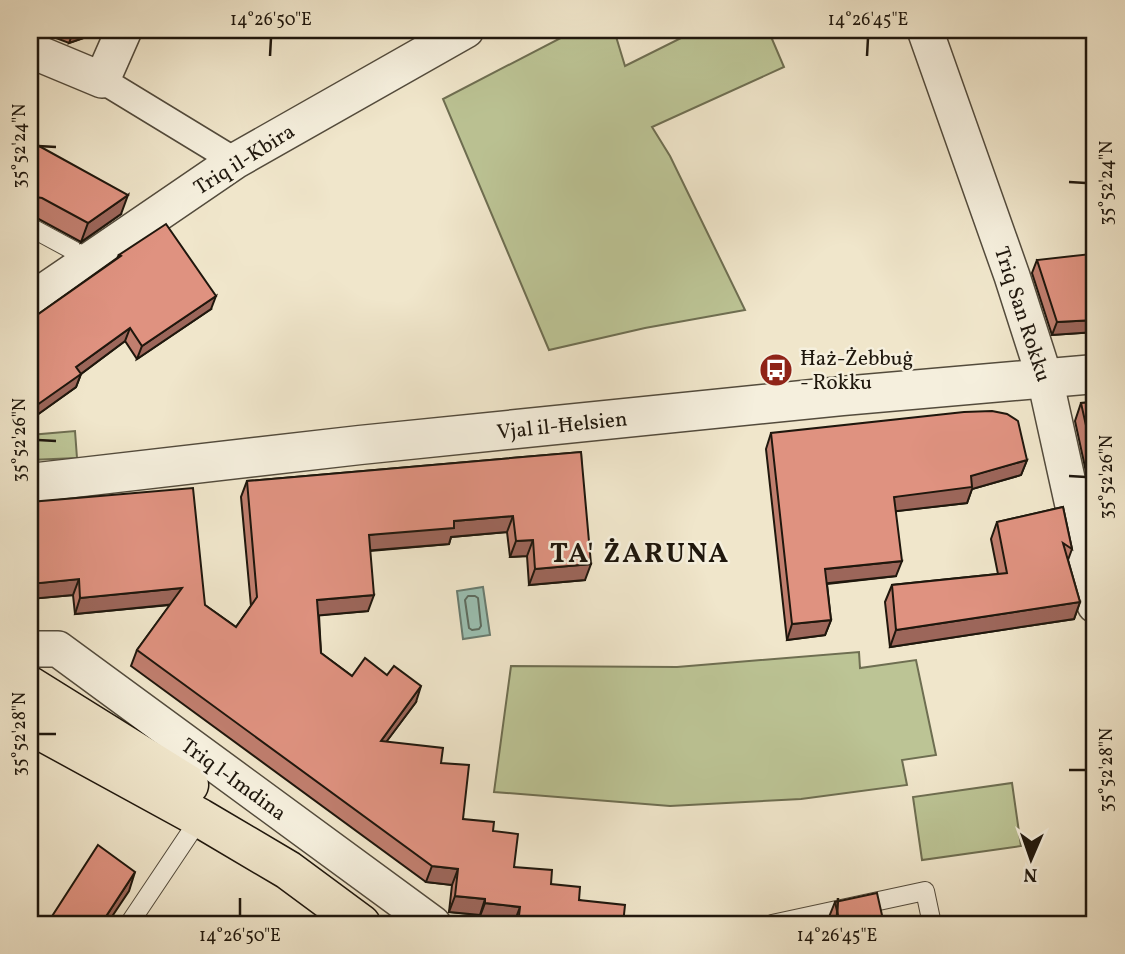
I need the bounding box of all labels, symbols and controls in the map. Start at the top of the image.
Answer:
text: 14°26'50"E [230,8,312,33]
text: 14°26'45"E [828,8,908,33]
text: 35°52'24"N [8,104,33,188]
street label: Triq il-Kbira [189,118,301,203]
text: 35°52'24"N [1095,141,1120,225]
street label: Triq San Rokku [986,243,1057,386]
place label: Ħaż-Żebbuġ - Rokku [800,345,913,398]
bus stop icon: Ħaż-Żebbuġ - Rokku [757,351,795,389]
text: 35°52'26"N [8,398,33,482]
street label: Vjal il-Ħelsien [495,405,629,448]
text: 35°52'26"N [1095,435,1120,519]
district label: TA' ŻARUNA [550,535,730,574]
text: 35°52'28"N [8,692,33,776]
text: 35°52'28"N [1095,728,1120,812]
street label: Triq l-Imdina [174,732,292,828]
north arrow [996,824,1066,894]
text: N [1023,861,1038,887]
text: 14°26'50"E [199,924,281,949]
text: 14°26'45"E [797,924,877,949]

